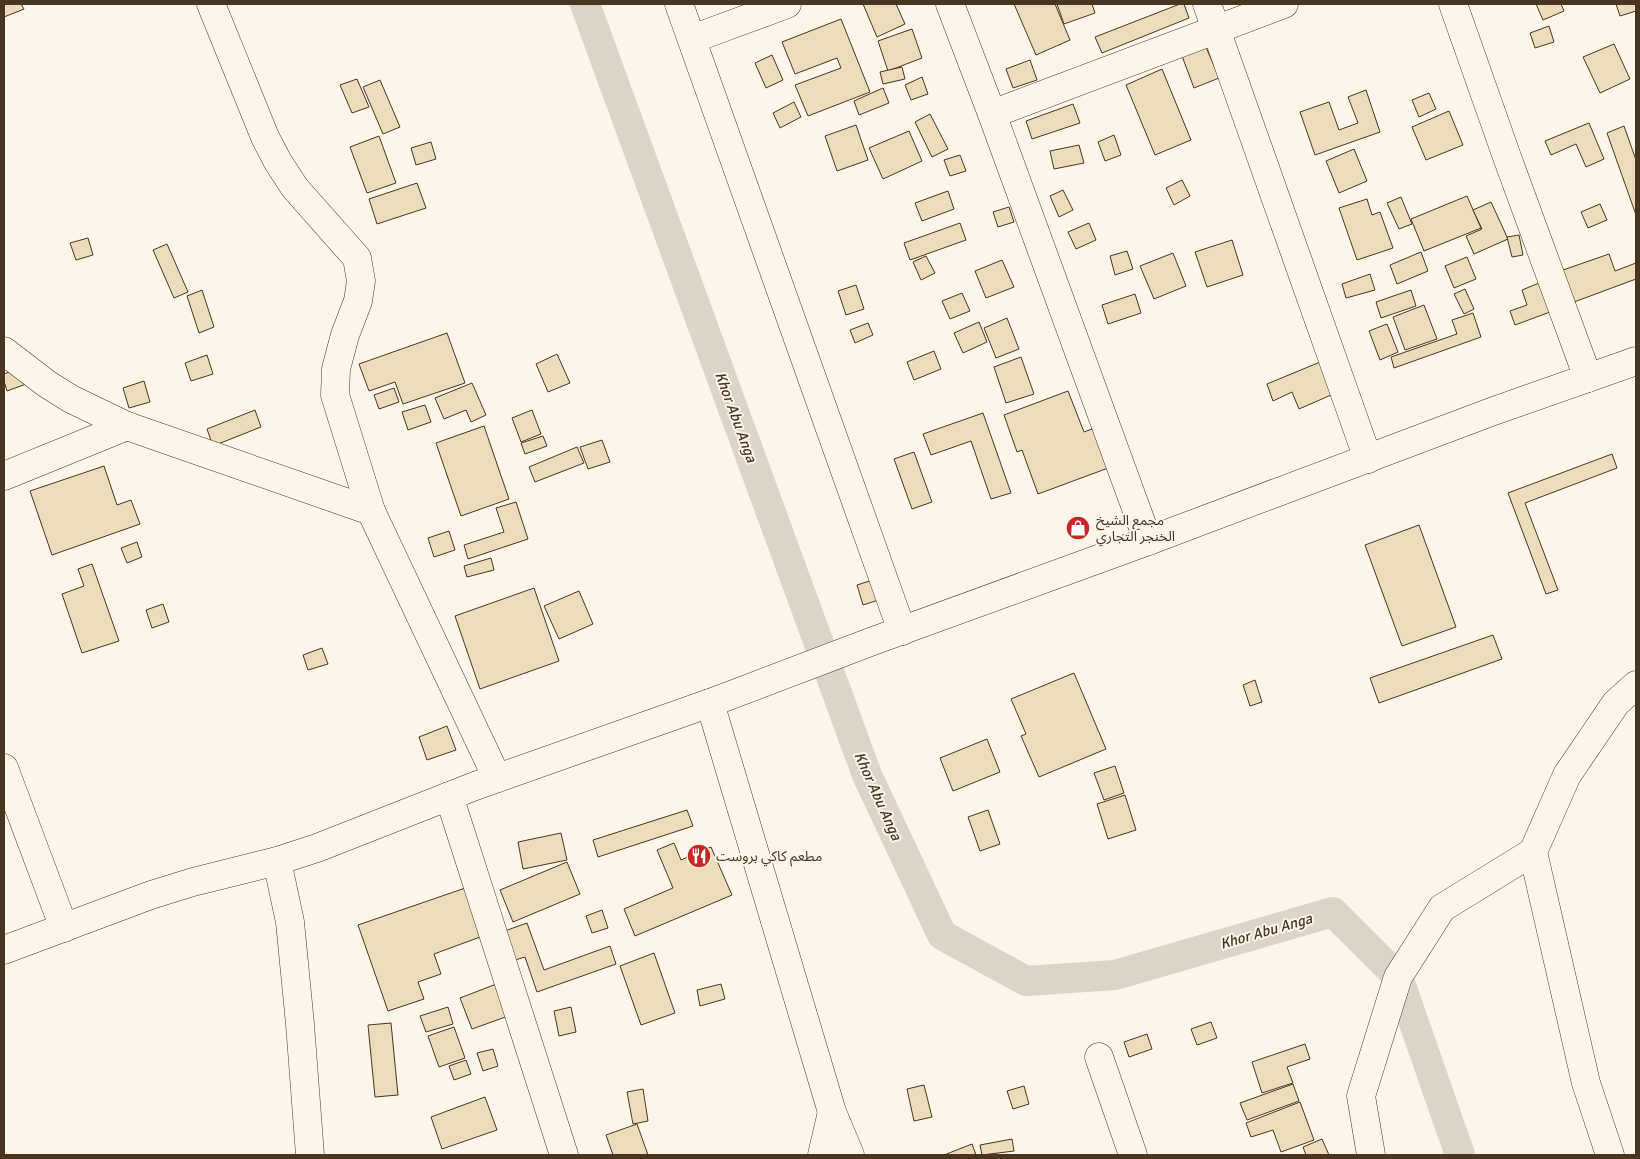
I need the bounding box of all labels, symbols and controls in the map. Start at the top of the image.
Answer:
water label: Khor Abu Anga [711,369,761,465]
place label: مجمع الشيخ الخنجر التجاري [1096,512,1175,547]
shop icon: مجمع الشيخ الخنجر التجاري [1065,515,1091,541]
water label: Khor Abu Anga [850,749,906,844]
restaurant icon: مطعم كاكي بروست [686,843,712,869]
place label: مطعم كاكي بروست [716,848,822,867]
water label: Khor Abu Anga [1218,909,1315,953]

